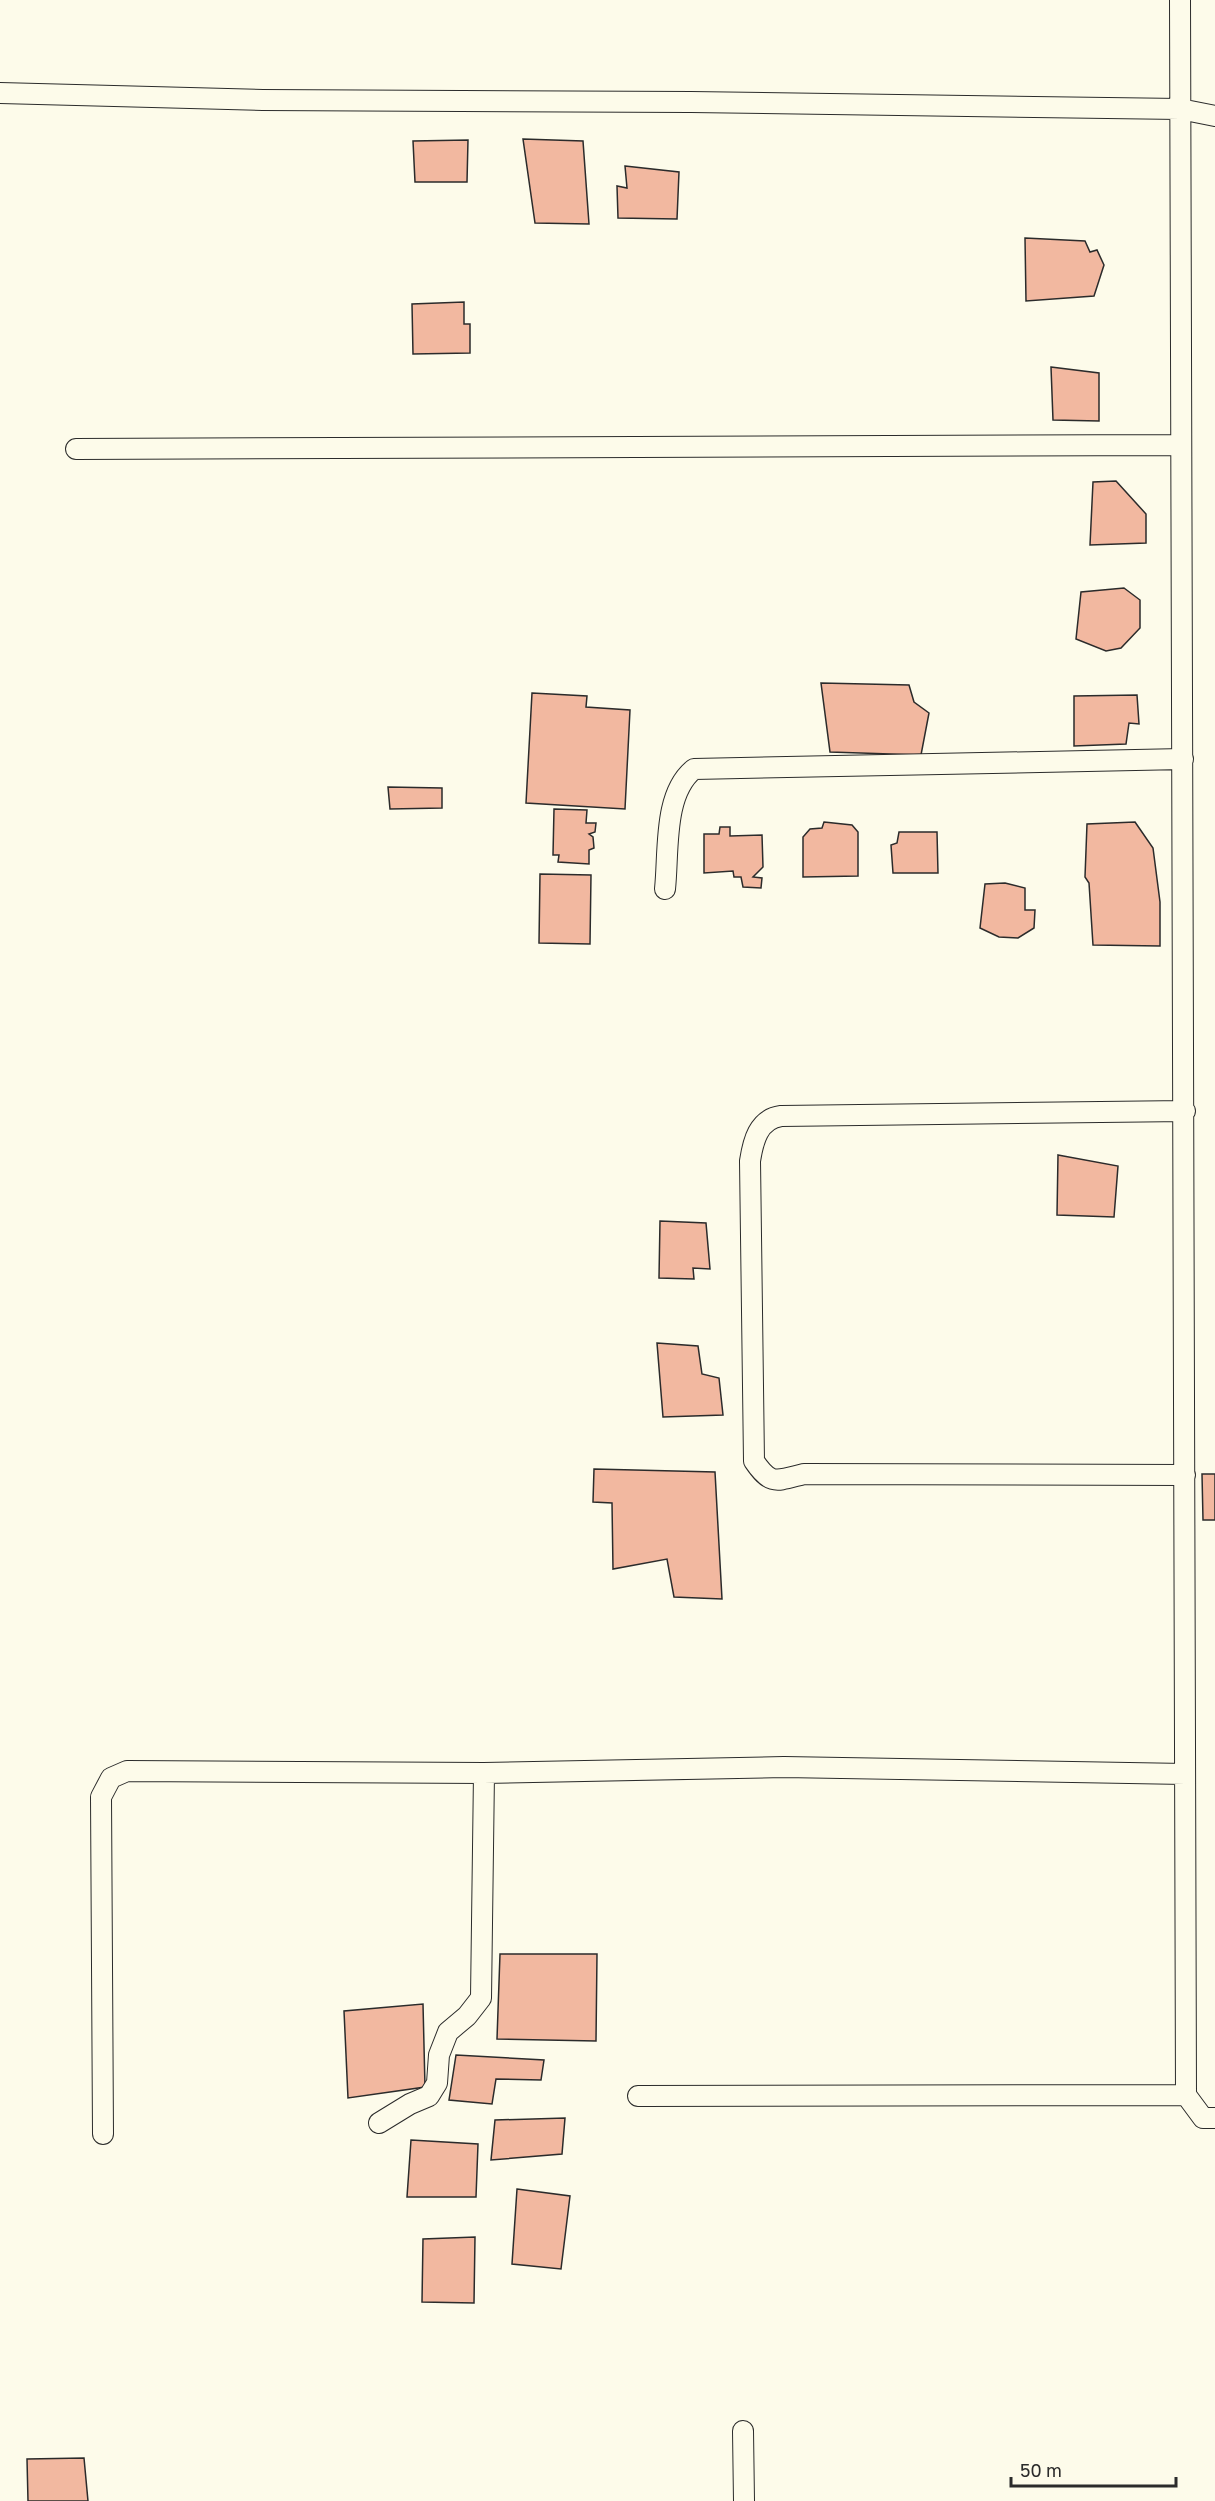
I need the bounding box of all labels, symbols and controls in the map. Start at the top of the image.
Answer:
scale bar [1011,2450,1176,2488]
text: 50 m [1020,2459,1062,2481]

